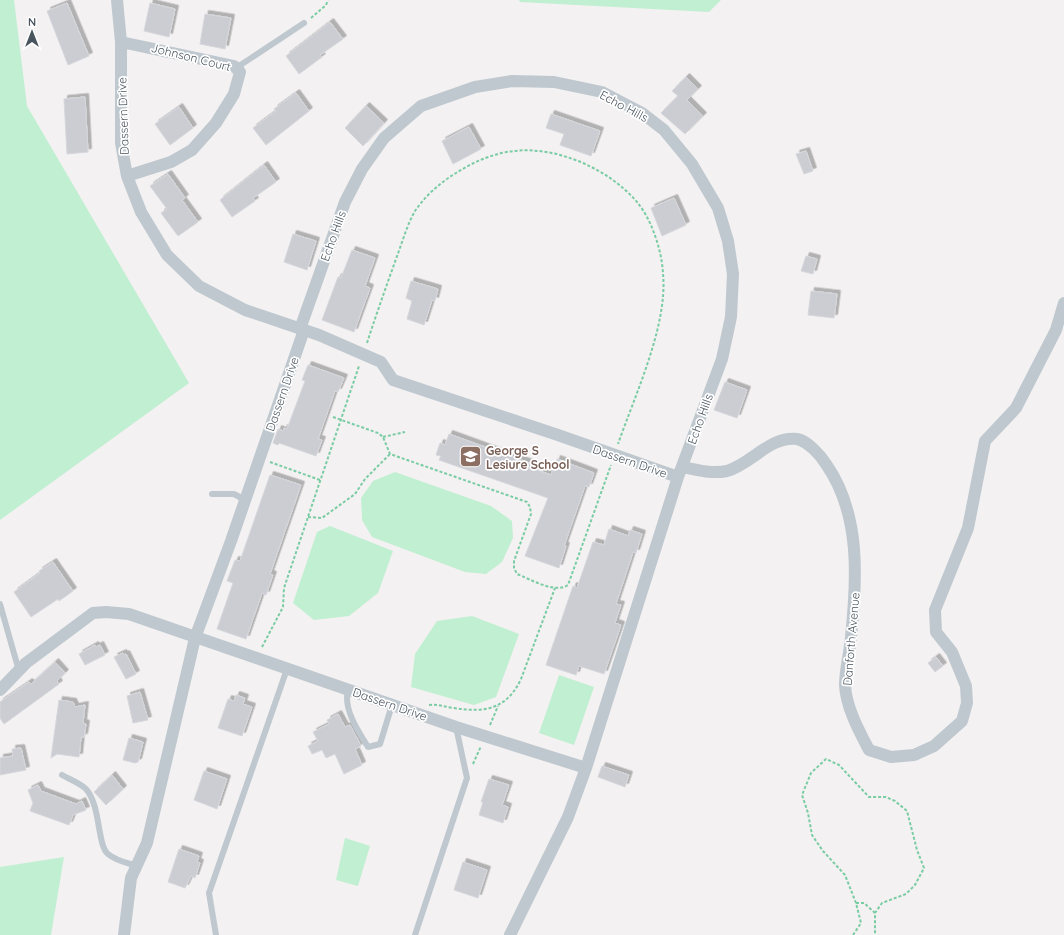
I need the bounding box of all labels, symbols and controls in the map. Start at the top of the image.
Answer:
north arrow [12,12,52,52]
text: N [28,15,36,29]
street label: Johnson Court [150,40,232,74]
street label: Dassern Drive [114,77,132,155]
street label: Echo Hills [597,87,651,125]
street label: Echo Hills [317,208,349,263]
street label: Dassern Drive [262,355,302,433]
street label: Echo Hills [684,391,716,446]
street label: Dassern Drive [591,441,669,481]
place label: George S Lesiure School [486,443,570,472]
school or university icon: George S Lesiure School [457,444,483,470]
street label: Danforth Avenue [839,591,863,686]
street label: Dassern Drive [351,684,429,724]

